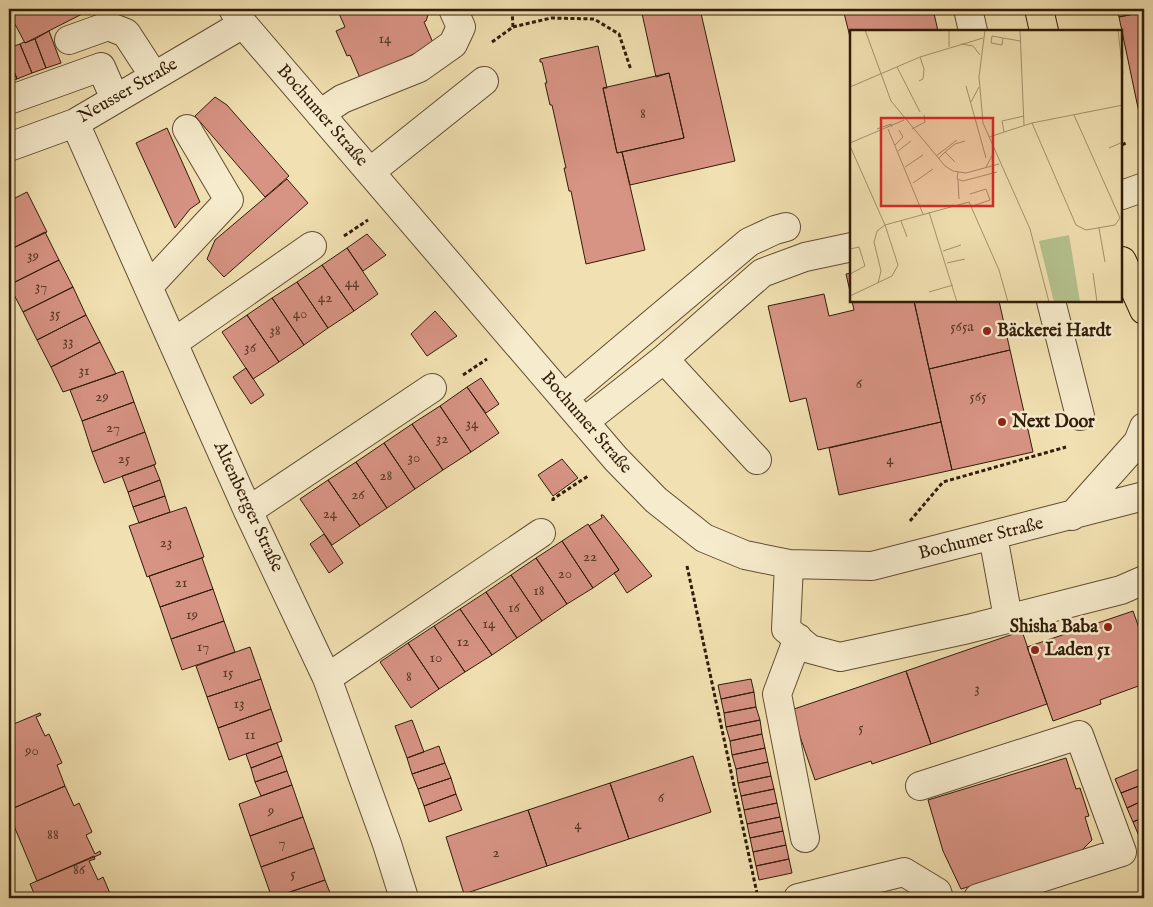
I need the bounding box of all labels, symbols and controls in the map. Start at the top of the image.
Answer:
house number: 14 [379,29,392,48]
inset map [850,30,1123,302]
street label: Neusser Straße [74,53,182,129]
street label: Bochumer Straße [271,60,373,172]
house number: 8 [640,104,646,123]
house number: 39 [27,246,39,265]
house number: 44 [345,273,360,292]
house number: 37 [35,277,47,296]
house number: 42 [318,288,332,307]
house number: 35 [49,304,61,323]
house number: 40 [293,304,307,323]
house number: 565a [950,317,974,336]
place label: Bäckerei Hardt [997,320,1112,343]
house number: 38 [269,321,281,340]
marker: Bäckerei Hardt [981,325,993,337]
house number: 33 [62,332,74,351]
house number: 36 [244,338,257,357]
house number: 31 [78,361,90,380]
street label: Bochumer Straße [535,367,637,479]
house number: 6 [856,374,863,393]
house number: 29 [95,387,109,406]
house number: 565 [969,387,987,406]
place label: Next Door [1011,411,1095,434]
house number: 34 [466,414,479,433]
marker: Next Door [996,416,1008,428]
house number: 27 [106,418,120,437]
house number: 32 [436,429,448,448]
street label: Altenberger Straße [207,437,288,576]
house number: 30 [408,448,420,467]
house number: 25 [118,449,131,468]
house number: 4 [886,450,894,469]
house number: 28 [380,466,393,485]
house number: 26 [351,485,365,504]
house number: 24 [323,504,338,523]
street label: Bochumer Straße [916,512,1046,566]
house number: 23 [160,533,172,552]
house number: 22 [583,547,597,566]
house number: 20 [558,564,572,583]
house number: 21 [175,573,187,592]
house number: 18 [533,581,545,600]
house number: 16 [508,598,521,617]
house number: 19 [186,605,198,624]
house number: 14 [483,614,496,633]
place label: Shisha Baba [1010,616,1099,639]
marker: Shisha Baba [1102,621,1114,633]
house number: 12 [457,632,469,651]
house number: 17 [197,637,209,656]
place label: Laden 51 [1045,639,1110,662]
marker: Laden 51 [1029,644,1041,656]
house number: 10 [430,648,442,667]
house number: 15 [222,663,234,682]
house number: 8 [406,667,412,686]
house number: 3 [974,679,980,698]
house number: 13 [233,694,245,713]
house number: 5 [858,718,864,737]
house number: 11 [244,725,256,744]
house number: 90 [24,741,39,760]
house number: 6 [658,788,665,807]
house number: 9 [267,801,274,820]
house number: 4 [574,815,582,834]
house number: 88 [47,825,59,844]
house number: 7 [278,833,286,852]
house number: 2 [492,843,500,862]
house number: 86 [73,860,86,879]
house number: 5 [290,864,296,883]

